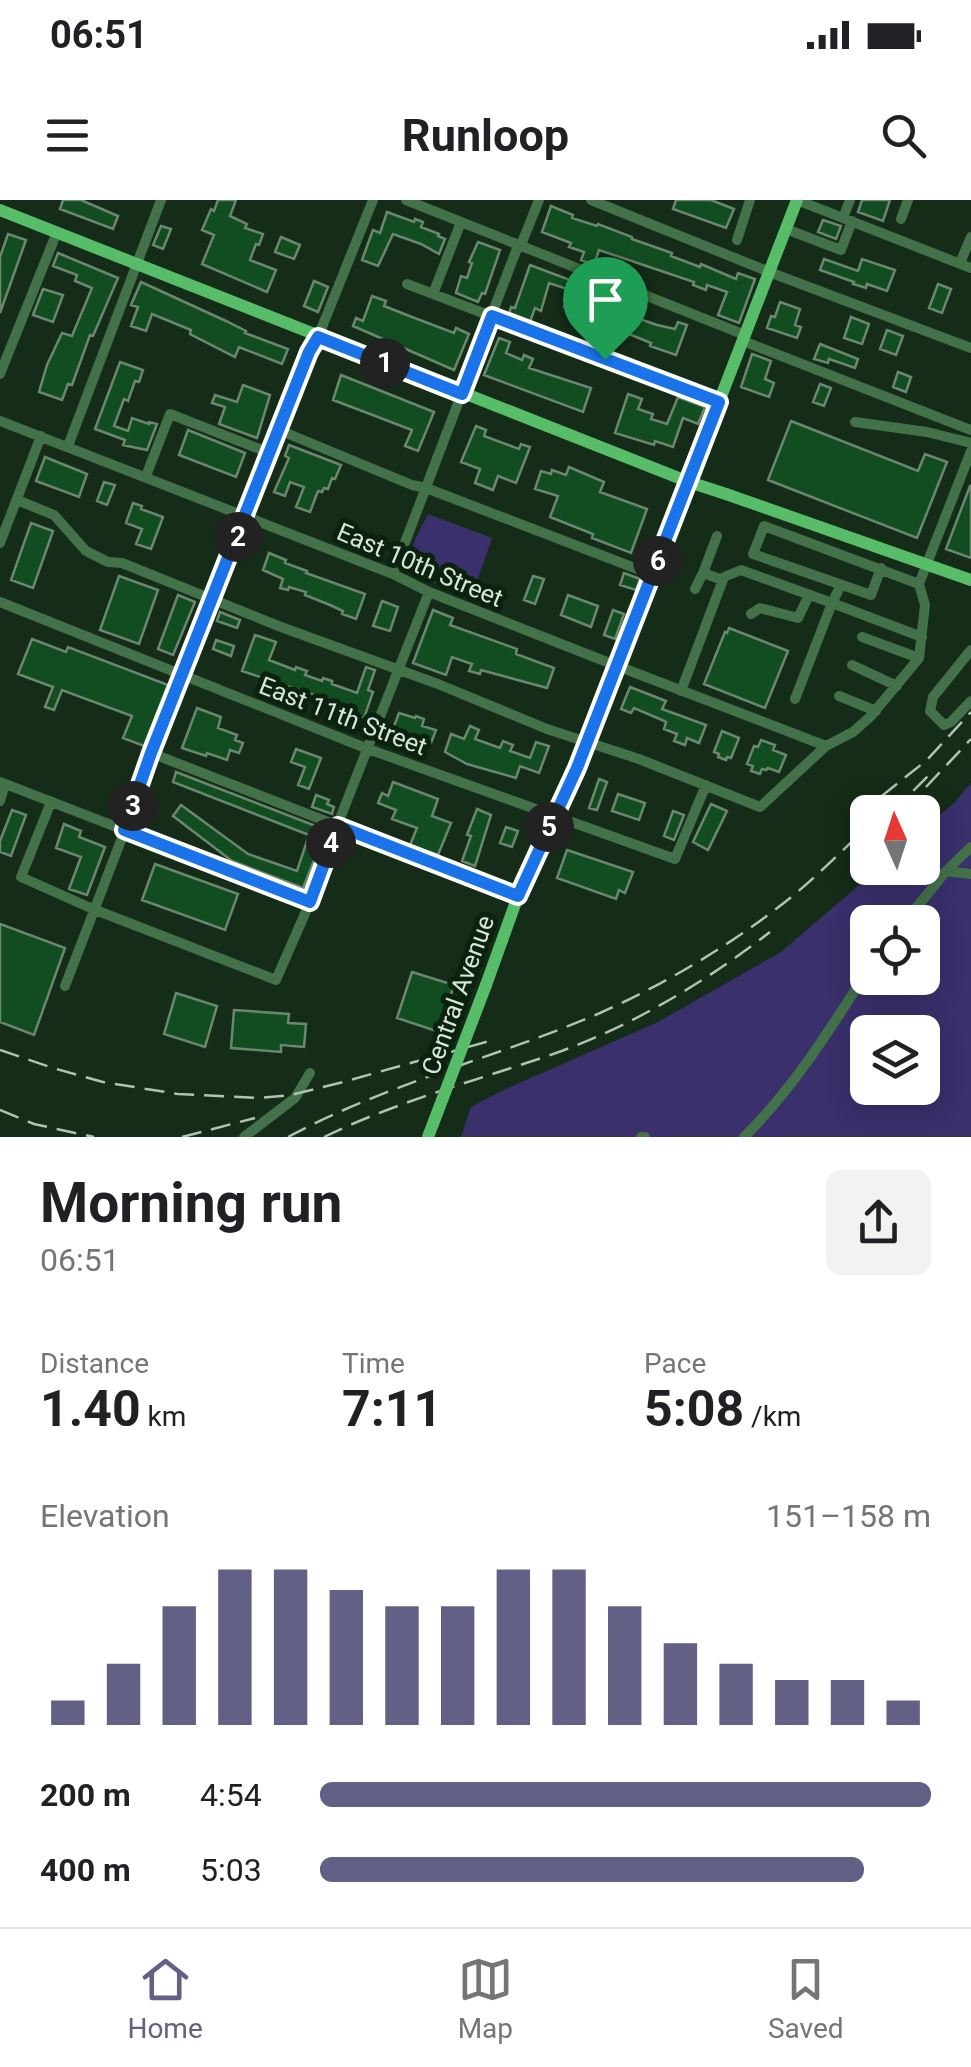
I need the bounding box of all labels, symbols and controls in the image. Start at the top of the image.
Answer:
text: 06:51 [50,13,148,57]
icon: menu [40,108,95,163]
icon: search [876,108,931,163]
text: Runloop [402,109,569,162]
pin [563,257,648,360]
icon: arrive [578,272,633,327]
pin: 1 [360,338,410,388]
text: 1 [377,346,393,379]
pin: 2 [213,512,263,562]
street label: East 10th Street [333,517,507,613]
text: 2 [230,520,246,553]
pin: 6 [633,536,683,586]
text: 6 [650,544,666,577]
street label: East 11th Street [255,671,431,761]
pin: 3 [108,781,158,831]
text: 3 [125,789,141,822]
north arrow [850,795,940,885]
map controls [850,795,940,1105]
pin: 5 [524,802,574,852]
text: 5 [541,810,557,843]
pin: 4 [306,818,356,868]
text: 4 [323,826,339,859]
button: locate [850,905,940,995]
street label: Central Avenue [416,912,500,1078]
button: layers [850,1015,940,1105]
button: share [826,1170,931,1275]
text: Morning run [40,1171,342,1235]
text: 06:51 [40,1241,120,1279]
text: Distance [40,1347,149,1380]
text: Time [342,1347,405,1380]
text: Pace [644,1347,706,1380]
text: 1.40 [40,1380,141,1438]
text: 7:11 [342,1380,442,1438]
text: 5:08 [644,1380,744,1438]
text: km [141,1400,186,1433]
text: /km [744,1400,801,1433]
text: Elevation [40,1497,170,1535]
text: 151–158 m [766,1497,931,1535]
text: 200 m [40,1776,131,1814]
text: 4:54 [200,1776,262,1814]
text: 400 m [40,1851,131,1889]
text: 5:03 [200,1851,262,1889]
tab: Home [127,1952,203,2045]
tab: Map [458,1952,513,2045]
tab: Saved [768,1952,844,2045]

